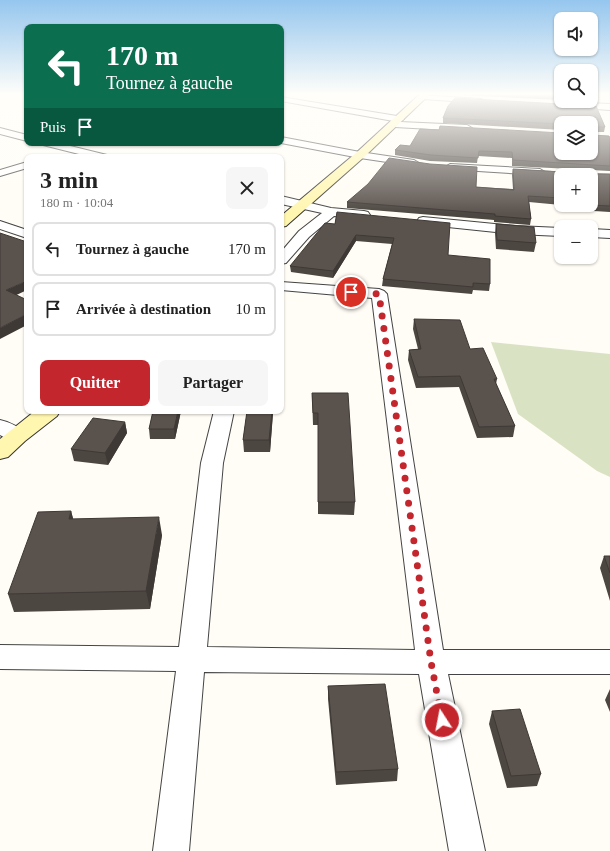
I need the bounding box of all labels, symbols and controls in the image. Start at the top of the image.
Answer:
map controls [554,12,598,264]
button: sound [554,12,598,56]
icon: left [40,40,92,92]
text: 170 m [106,40,178,71]
button: search [554,64,598,108]
text: Tournez à gauche [106,73,233,93]
icon: arrive [74,116,96,138]
button: layers [554,116,598,160]
text: Puis [40,119,66,135]
text: 3 min [40,167,98,193]
button: close [226,167,268,209]
button: + [554,168,598,212]
text: 180 m · 10:04 [40,195,113,210]
button: − [554,220,598,264]
icon: left [42,238,64,260]
text: Tournez à gauche [76,241,189,257]
text: 170 m [228,241,266,257]
pin [334,275,368,309]
icon: arrive [340,281,362,303]
icon: arrive [42,298,64,320]
text: Arrivée à destination [76,301,211,317]
text: 10 m [236,301,266,317]
button: Quitter [40,360,150,406]
button: Partager [158,360,268,406]
position arrow [421,699,463,741]

